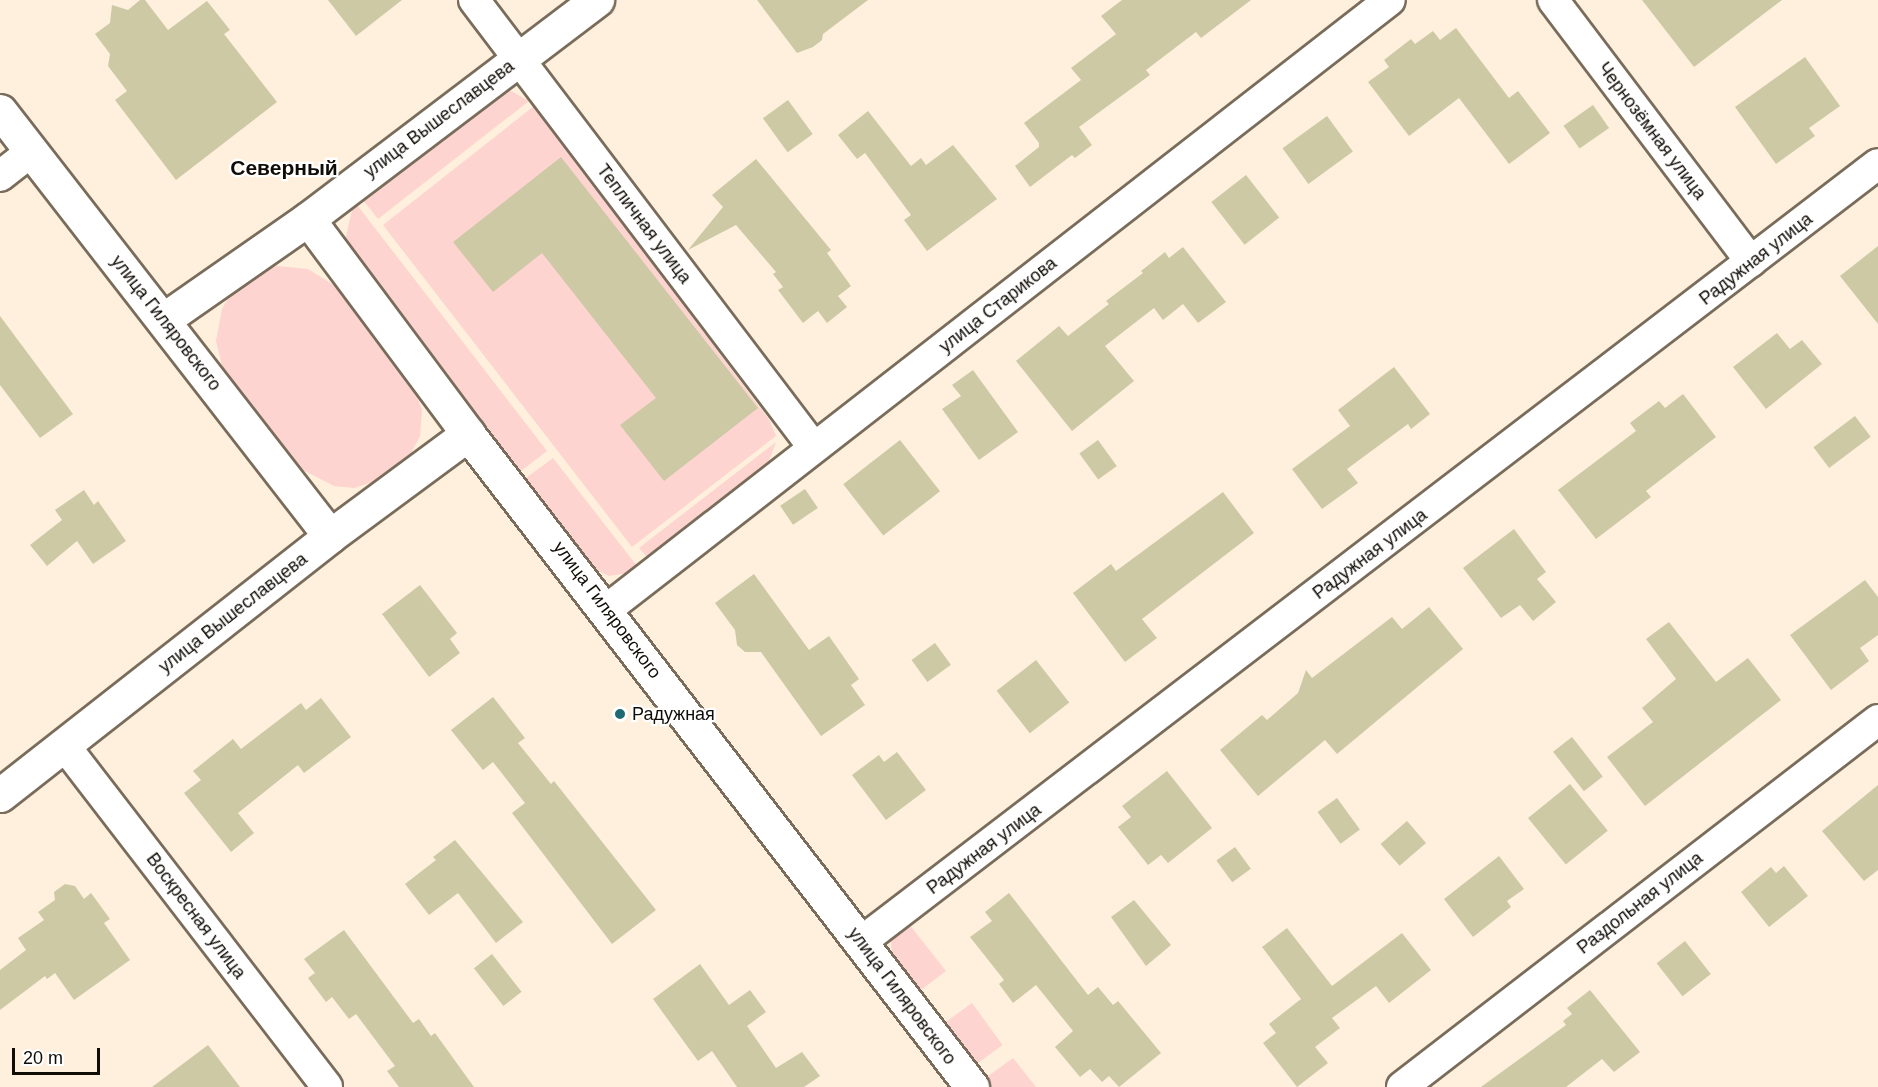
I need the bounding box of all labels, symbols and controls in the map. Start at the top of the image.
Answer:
street label: улица Вышеславцева [360,55,518,183]
street label: Чернозёмная улица [1593,58,1711,204]
district label: Северный [230,155,338,181]
street label: Тепличная улица [592,160,696,288]
street label: Радужная улица [1695,208,1817,310]
street label: улица Гиляровского [106,251,226,395]
street label: улица Старикова [935,252,1061,358]
street label: Радужная улица [1309,504,1431,604]
street label: улица Гиляровского [548,537,666,683]
street label: улица Вышеславцева [154,548,312,678]
place label: Радужная [632,703,715,725]
marker: Радужная [613,707,627,721]
street label: Радужная улица [923,799,1045,899]
street label: Раздольная улица [1573,847,1707,959]
street label: Воскресная улица [142,849,250,983]
street label: улица Гиляровского [843,923,961,1069]
scale bar [15,1036,104,1074]
text: 20 m [23,1048,63,1068]

